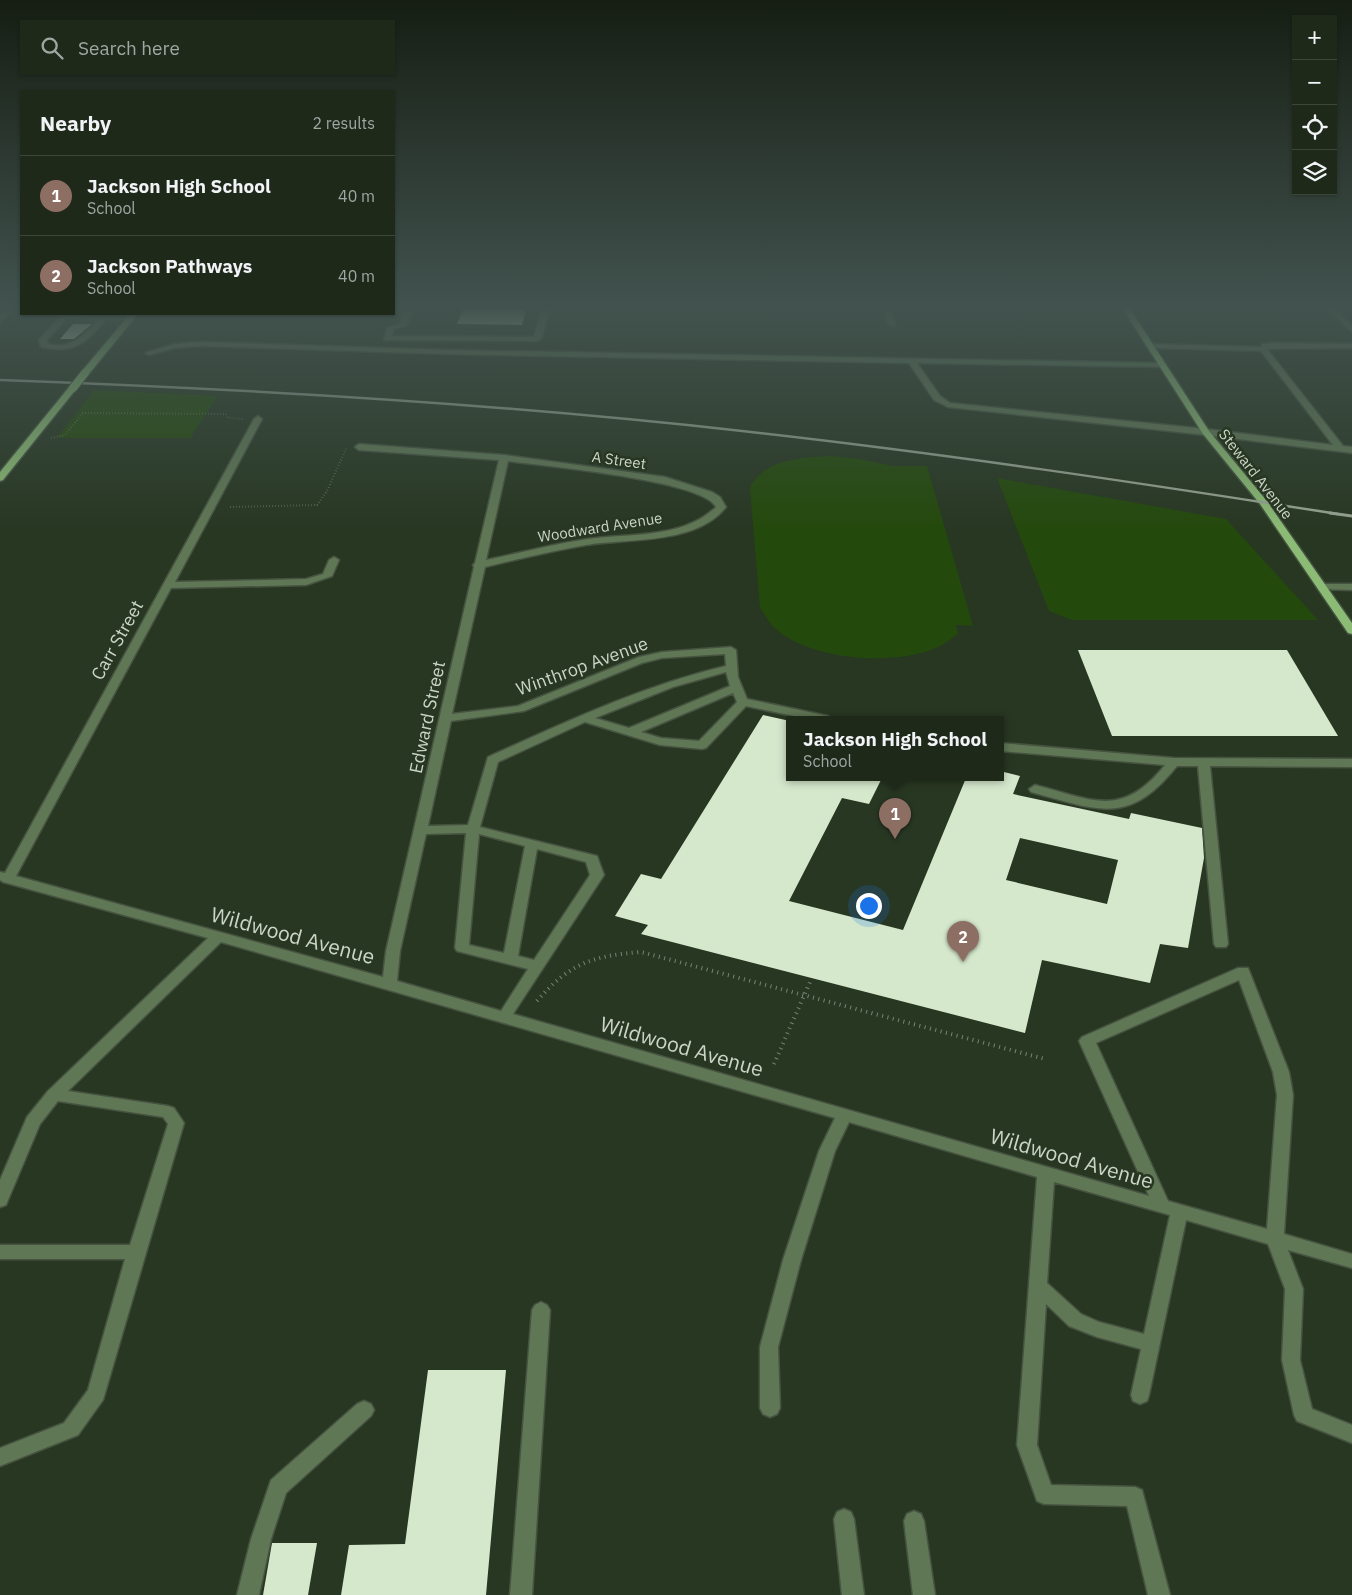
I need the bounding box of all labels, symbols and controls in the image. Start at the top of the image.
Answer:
map controls [1292,15,1337,195]
button: + [1292,15,1337,60]
search box [20,20,395,75]
icon: search [38,34,66,62]
text: Search here [78,36,180,60]
button: − [1292,60,1337,105]
button: locate [1292,105,1337,150]
text: Nearby [40,109,111,137]
text: 2 results [312,113,375,133]
button: layers [1292,150,1337,195]
text: Jackson High School [87,174,271,198]
text: 1 [51,186,61,206]
text: 40 m [338,186,375,206]
text: School [87,198,136,218]
text: Jackson Pathways [87,254,252,278]
text: 2 [51,266,61,286]
text: 40 m [338,266,375,286]
text: School [87,278,136,298]
street label: Steward Avenue [1215,425,1297,523]
street label: A Street [591,447,647,473]
street label: Woodward Avenue [536,508,664,546]
street label: Carr Street [86,596,148,684]
street label: Winthrop Avenue [513,631,651,701]
street label: Edward Street [404,659,450,775]
popup [786,716,1004,781]
text: Jackson High School [803,727,987,751]
text: School [803,751,852,771]
pin: 1 [879,798,911,839]
your location [856,893,882,919]
street label: Wildwood Avenue [208,900,378,970]
pin: 2 [947,921,979,962]
street label: Wildwood Avenue [597,1009,767,1083]
street label: Wildwood Avenue [987,1121,1157,1195]

